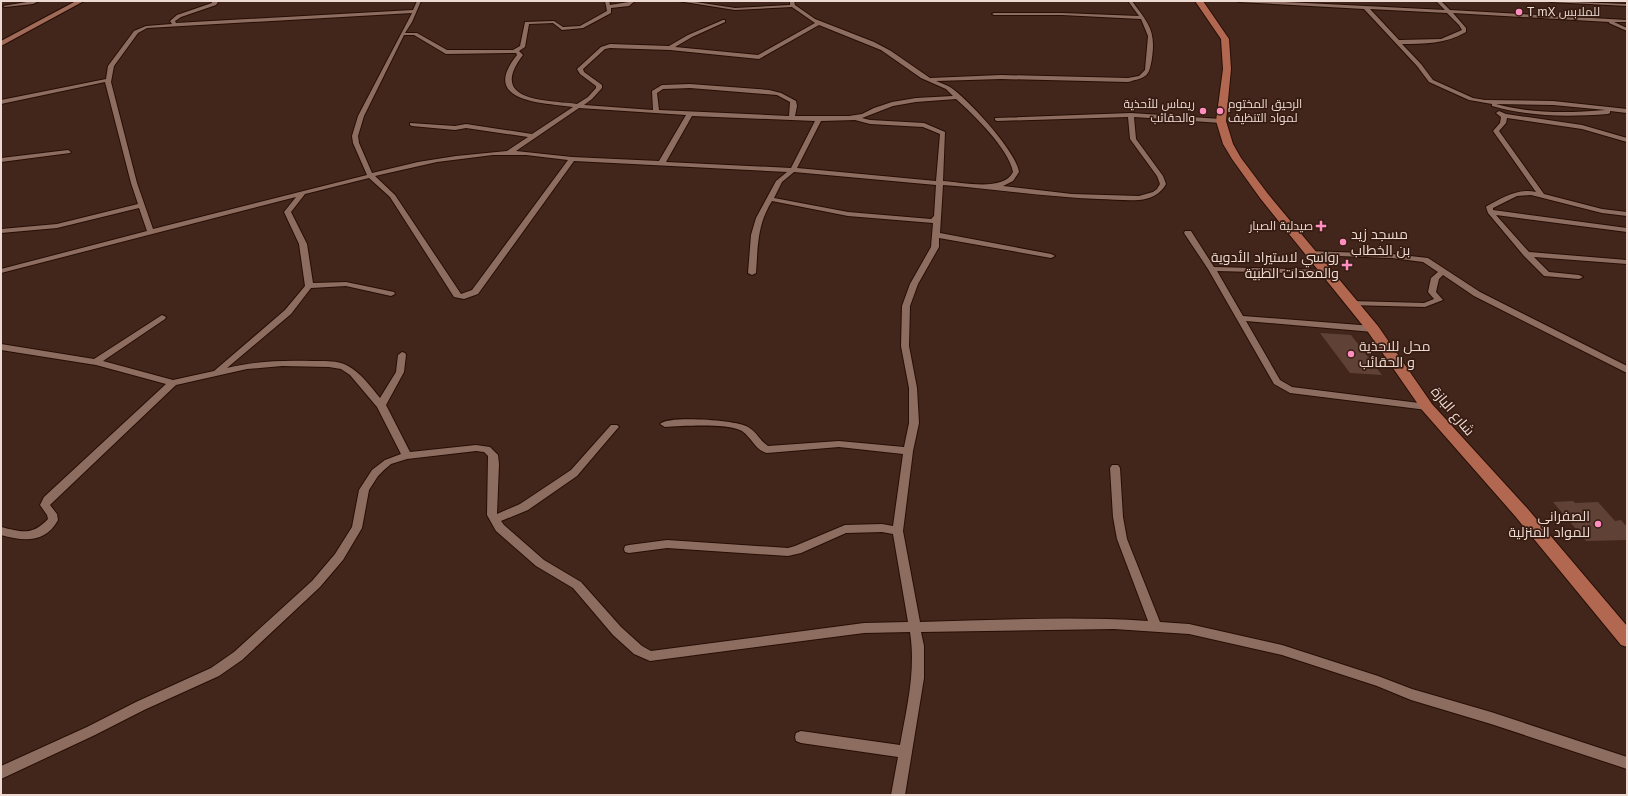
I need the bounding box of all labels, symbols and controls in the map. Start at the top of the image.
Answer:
place label: T mX للملابس [1527,5,1600,19]
marker: T mX للملابس [1514,7,1524,17]
place label: ريماس للأحذية والحقائب [1124,97,1195,125]
place label: الرحيق المختوم لمواد التنظيف [1228,97,1302,125]
marker: ريماس للأحذية والحقائب [1198,106,1208,116]
marker: الرحيق المختوم لمواد التنظيف [1215,106,1225,116]
place label: صيدلية الصبار [1248,219,1313,233]
marker: صيدلية الصبار [1316,221,1326,231]
place label: مسجد زيد بن الخطاب [1351,226,1410,258]
marker: مسجد زيد بن الخطاب [1338,237,1348,247]
place label: رواسي لاستيراد الأدوية والمعدات الطبية [1211,249,1339,281]
marker: رواسي لاستيراد الأدوية والمعدات الطبية [1342,260,1352,270]
place label: محل للاحذية و الحقائب [1359,338,1430,370]
marker: محل للاحذية و الحقائب [1346,349,1356,359]
street label: شارع البازة [1427,383,1478,439]
place label: الصفراني للمواد المنزلية [1508,508,1590,540]
marker: الصفراني للمواد المنزلية [1593,519,1603,529]

